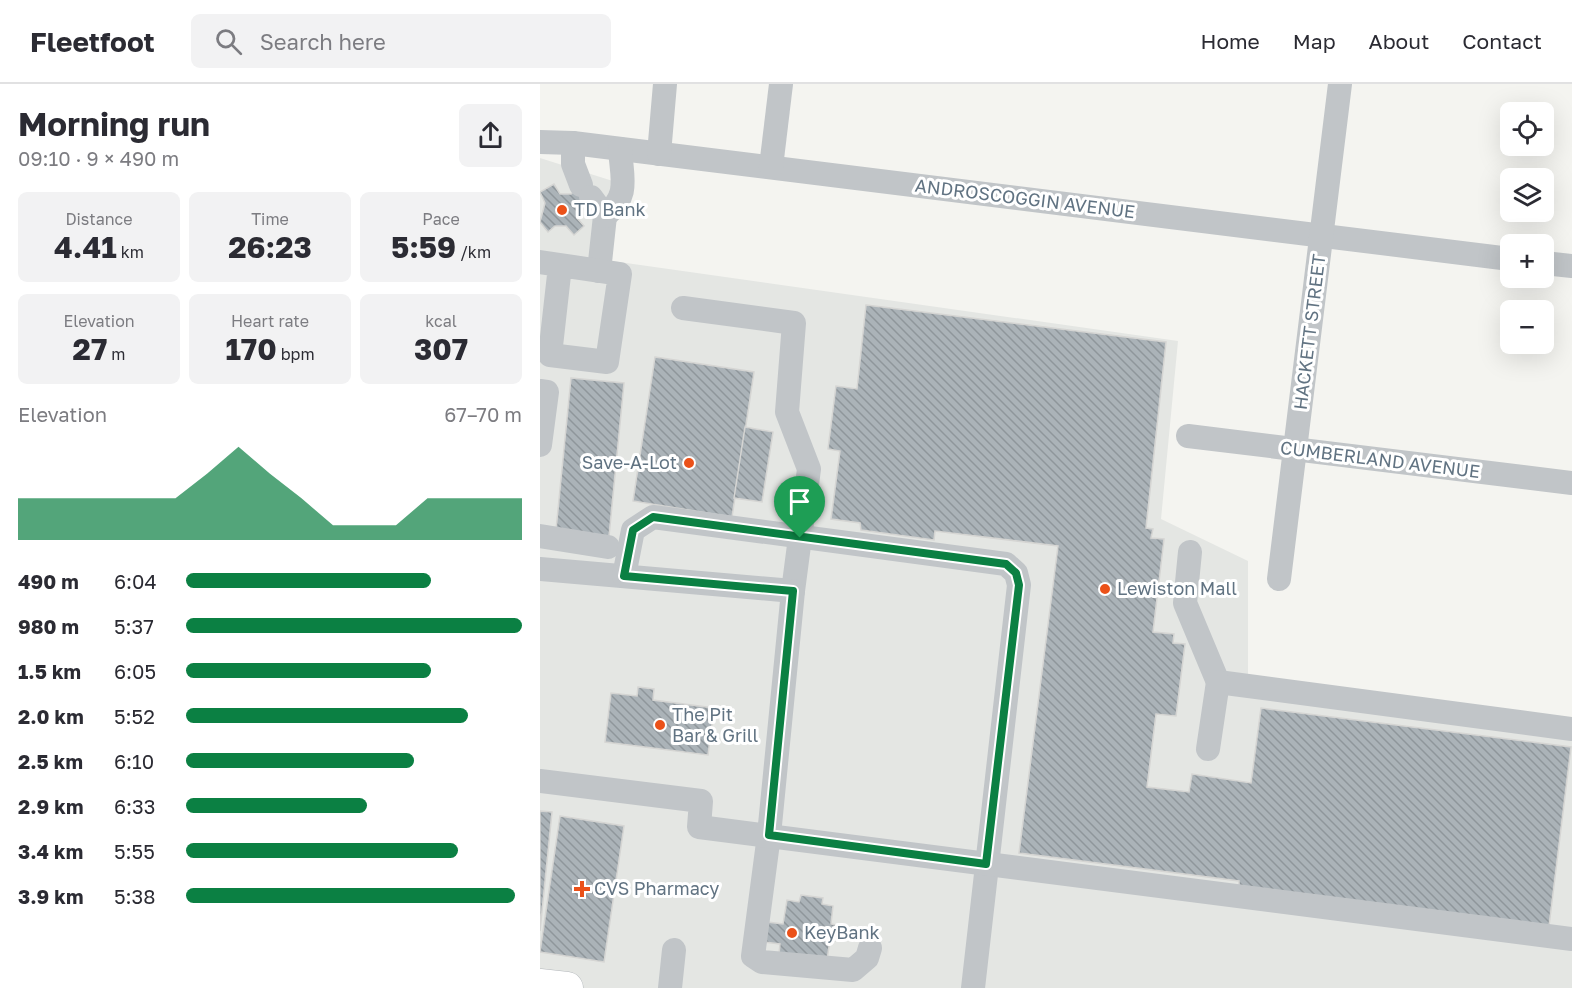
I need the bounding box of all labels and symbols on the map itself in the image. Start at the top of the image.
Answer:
street label: ANDROSCOGGIN AVENUE [914,174,1136,222]
place label: TD Bank [574,198,646,220]
marker: TD Bank [555,203,569,217]
street label: HACKETT STREET [1289,253,1329,411]
street label: CUMBERLAND AVENUE [1279,436,1481,482]
place label: Save-A-Lot [582,451,677,473]
marker: Save-A-Lot [682,456,696,470]
pin [774,476,825,538]
place label: Lewiston Mall [1117,577,1237,599]
marker: Lewiston Mall [1098,582,1112,596]
place label: The Pit Bar & Grill [672,703,759,746]
marker: The Pit Bar & Grill [653,718,667,732]
place label: CVS Pharmacy [594,877,719,899]
marker: CVS Pharmacy [575,882,589,896]
place label: KeyBank [804,921,880,943]
marker: KeyBank [785,926,799,940]

